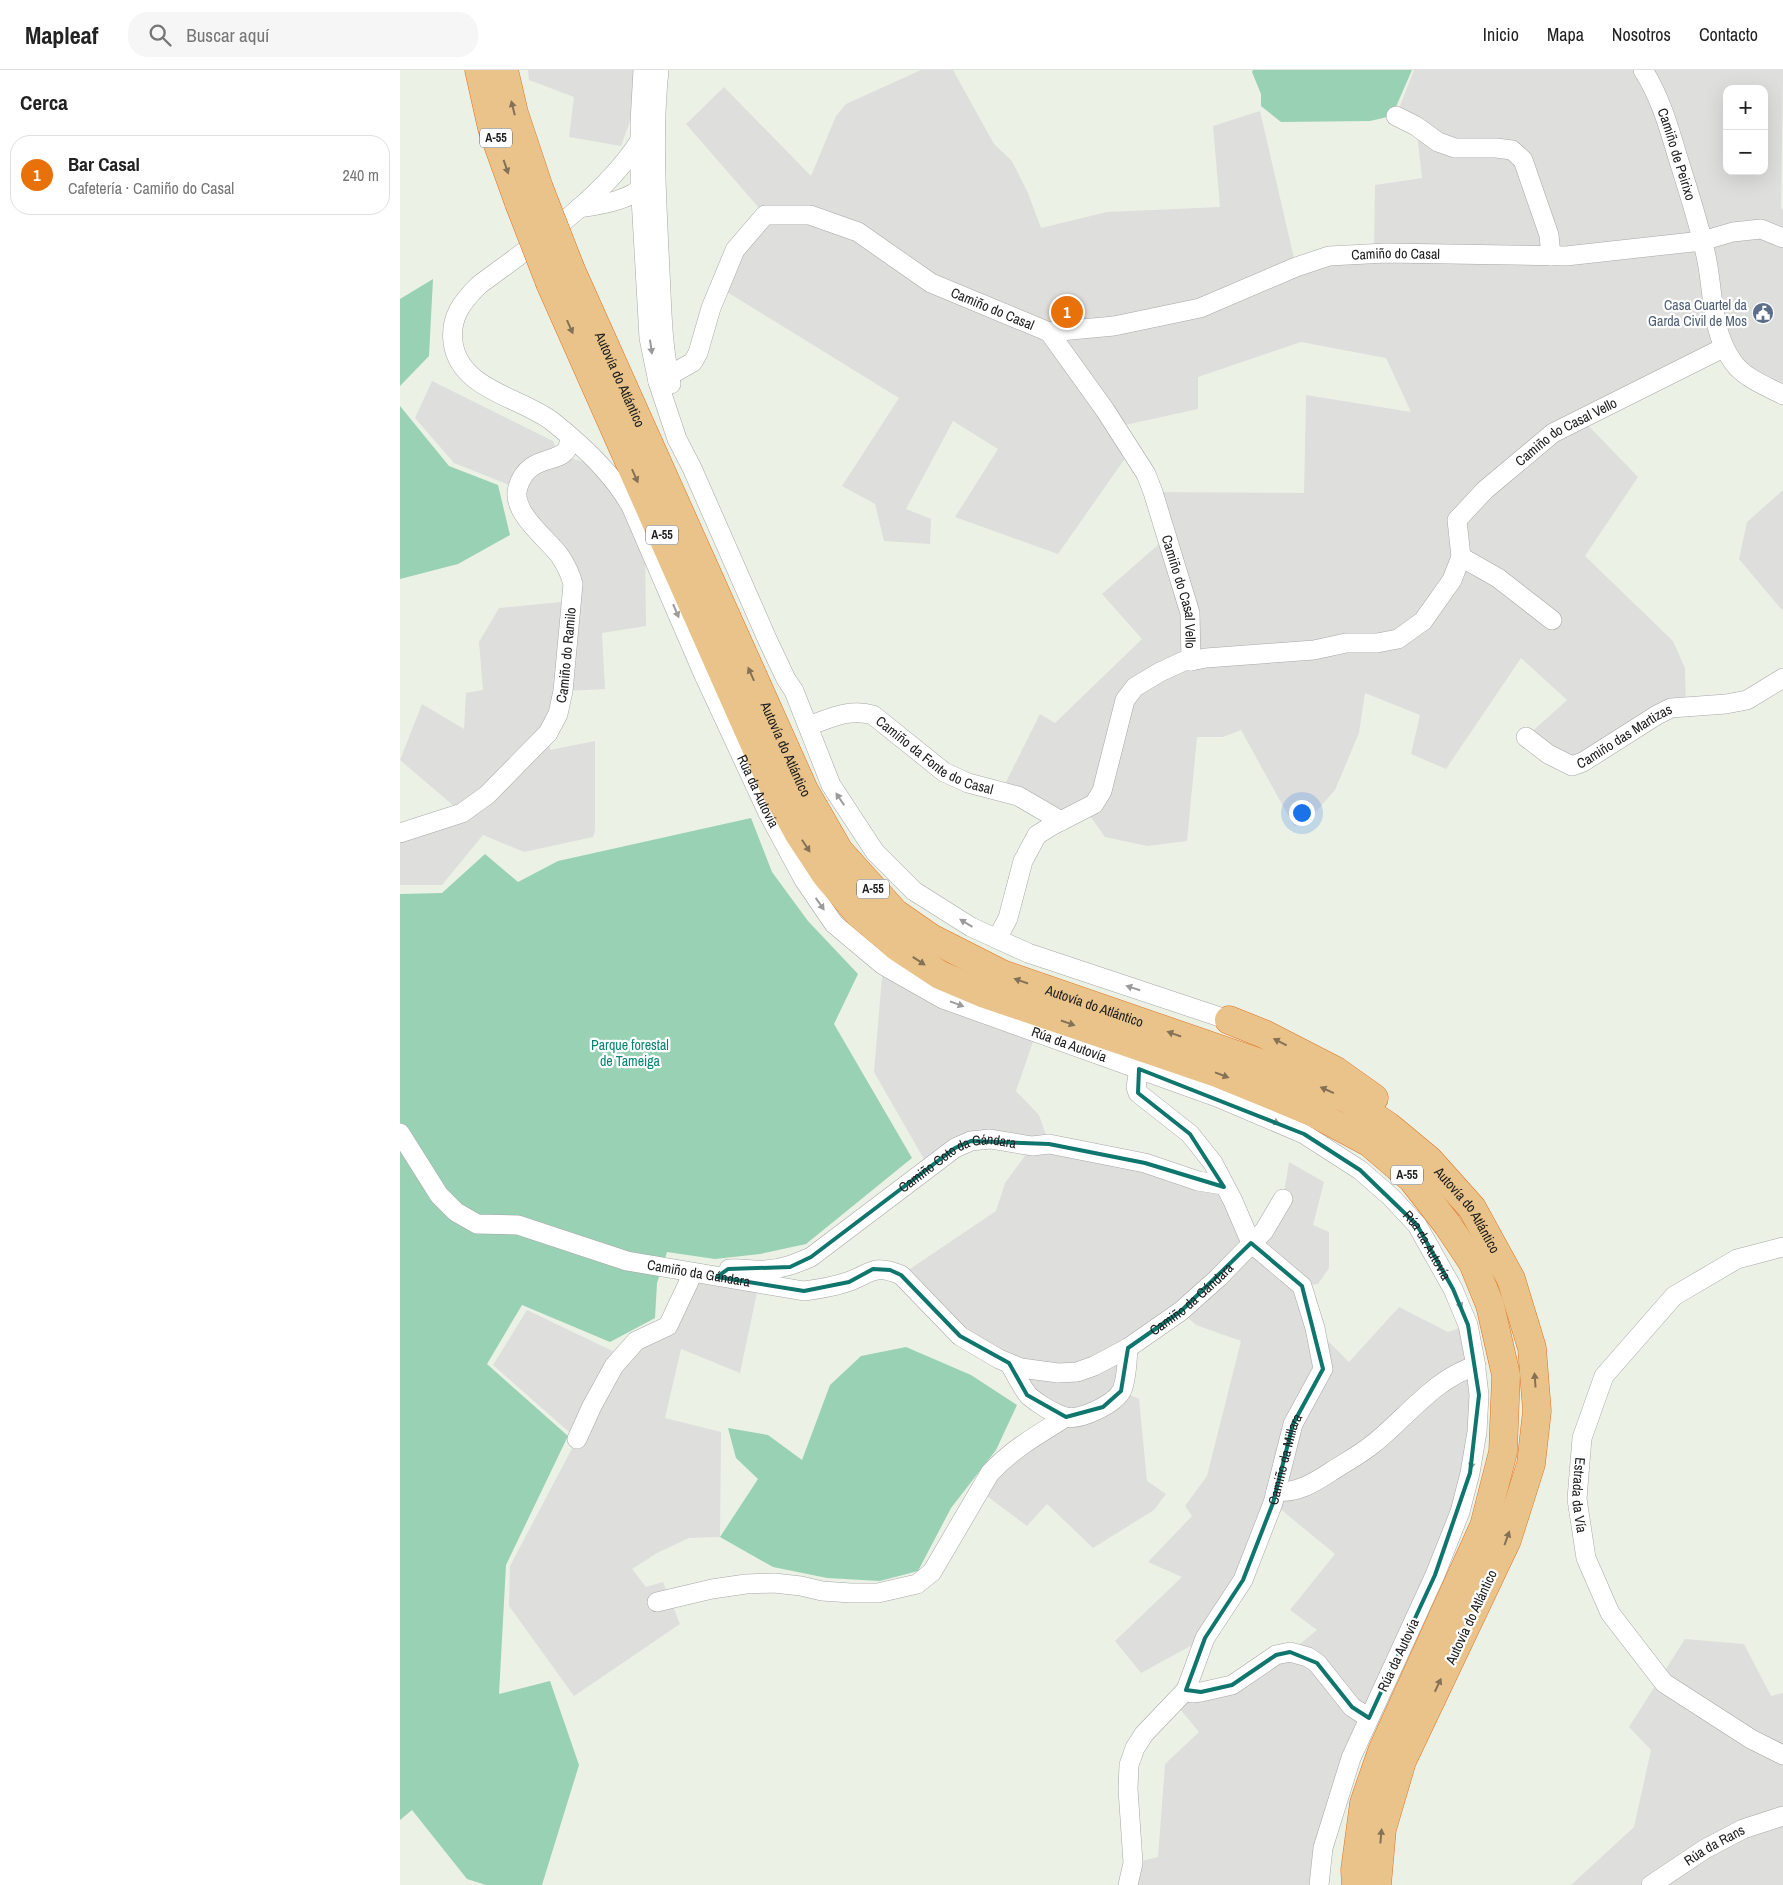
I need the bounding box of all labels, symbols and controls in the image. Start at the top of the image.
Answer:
search box [128,12,478,57]
text: Mapleaf [25,19,98,51]
icon: search [146,21,174,49]
text: Buscar aquí [186,22,269,48]
text: Inicio [1483,22,1519,47]
text: Mapa [1547,22,1584,47]
text: Nosotros [1612,22,1671,47]
text: Contacto [1699,22,1758,47]
map controls [1723,85,1768,175]
button: + [1723,85,1768,130]
text: Cerca [20,88,68,117]
one-way arrow [509,101,517,116]
street label: Camiño de Peirixo [1654,105,1700,202]
road number: A-55 [480,128,512,148]
button: − [1723,130,1768,175]
text: Bar Casal [68,151,140,177]
one-way arrow [503,160,510,175]
text: 1 [33,164,41,186]
text: 240 m [343,164,379,186]
text: Cafetería · Camiño do Casal [68,177,234,199]
street label: Camiño do Casal [1351,244,1440,264]
street label: Camiño do Casal [948,283,1037,334]
pin: 1 [1051,293,1083,331]
place label: Casa Cuartel da Garda Civil de Mos [1648,296,1748,330]
public building icon: Casa Cuartel da Garda Civil de Mos [1751,301,1775,325]
one-way arrow [566,320,574,334]
street label: Autovía do Atlántico [591,328,649,430]
one-way arrow [647,340,655,356]
street label: Camiño do Casal Vello [1511,394,1620,470]
one-way arrow [632,469,640,483]
road number: A-55 [646,526,678,544]
street label: Camiño do Casal Vello [1158,533,1200,649]
one-way arrow [673,604,681,618]
street label: Camiño do Ramilo [552,607,580,704]
one-way arrow [747,667,755,681]
street label: Autovía do Atlántico [756,698,815,800]
street label: Camiño das Martizas [1574,700,1675,772]
street label: Camiño da Fonte do Casal [872,712,995,798]
street label: Rúa da Autovía [733,752,784,831]
one-way arrow [835,792,845,805]
your location [1289,800,1315,826]
one-way arrow [801,839,811,852]
road number: A-55 [857,880,889,899]
one-way arrow [815,897,825,910]
one-way arrow [959,919,972,928]
one-way arrow [912,956,925,966]
one-way arrow [1013,977,1028,985]
street label: Autovía do Atlántico [1042,980,1146,1031]
one-way arrow [1126,984,1141,992]
one-way arrow [949,1001,964,1008]
one-way arrow [1061,1019,1076,1027]
street label: Rúa da Autovía [1029,1022,1110,1066]
one-way arrow [1167,1029,1182,1037]
park label: Parque forestal de Tameiga [591,1036,669,1070]
one-way arrow [1273,1038,1287,1046]
one-way arrow [1215,1071,1230,1079]
one-way arrow [1320,1086,1334,1094]
one-way arrow [1266,1117,1280,1125]
street label: Camiño Coto da Gándara [895,1130,1018,1197]
street label: Autovía do Atlántico [1430,1162,1504,1256]
road number: A-55 [1391,1166,1423,1184]
street label: Rúa da Autovía [1399,1207,1455,1284]
street label: Camiño da Gándara [646,1256,752,1291]
street label: Camiño da Gándara [1146,1258,1237,1339]
one-way arrow [1455,1295,1463,1309]
one-way arrow [1530,1371,1538,1387]
street label: Camiño da Millara [1264,1410,1306,1507]
one-way arrow [1467,1454,1475,1470]
street label: Estrada da Vía [1568,1457,1591,1535]
one-way arrow [1504,1531,1512,1545]
street label: Autovía do Atlántico [1441,1567,1501,1668]
street label: Rúa da Autovía [1373,1615,1423,1694]
one-way arrow [1435,1678,1443,1692]
street label: Rúa da Rans [1680,1821,1748,1869]
one-way arrow [1377,1828,1385,1844]

